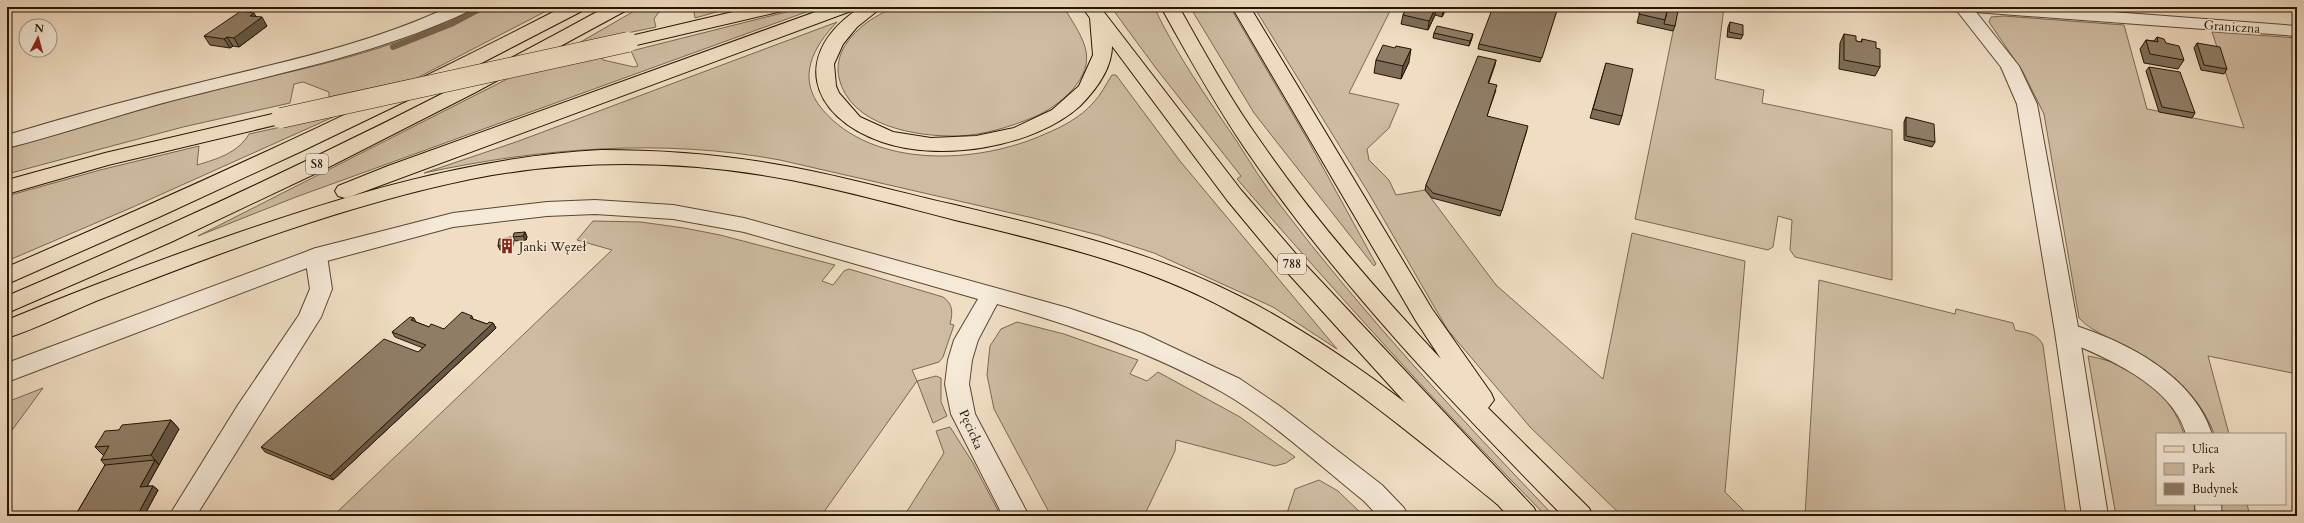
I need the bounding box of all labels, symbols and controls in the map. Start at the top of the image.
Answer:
street label: Graniczna [2203,16,2261,38]
north arrow [18,18,58,58]
text: N [33,21,45,37]
road number: S8 [306,154,328,174]
building icon: Janki Węzeł [498,237,516,255]
place label: Janki Węzeł [517,238,586,256]
road number: 788 [1278,254,1306,274]
street label: Pęcicka [954,407,988,452]
legend [2156,433,2286,505]
text: Ulica [2192,441,2220,457]
text: Park [2192,461,2216,477]
text: Budynek [2192,481,2239,497]

